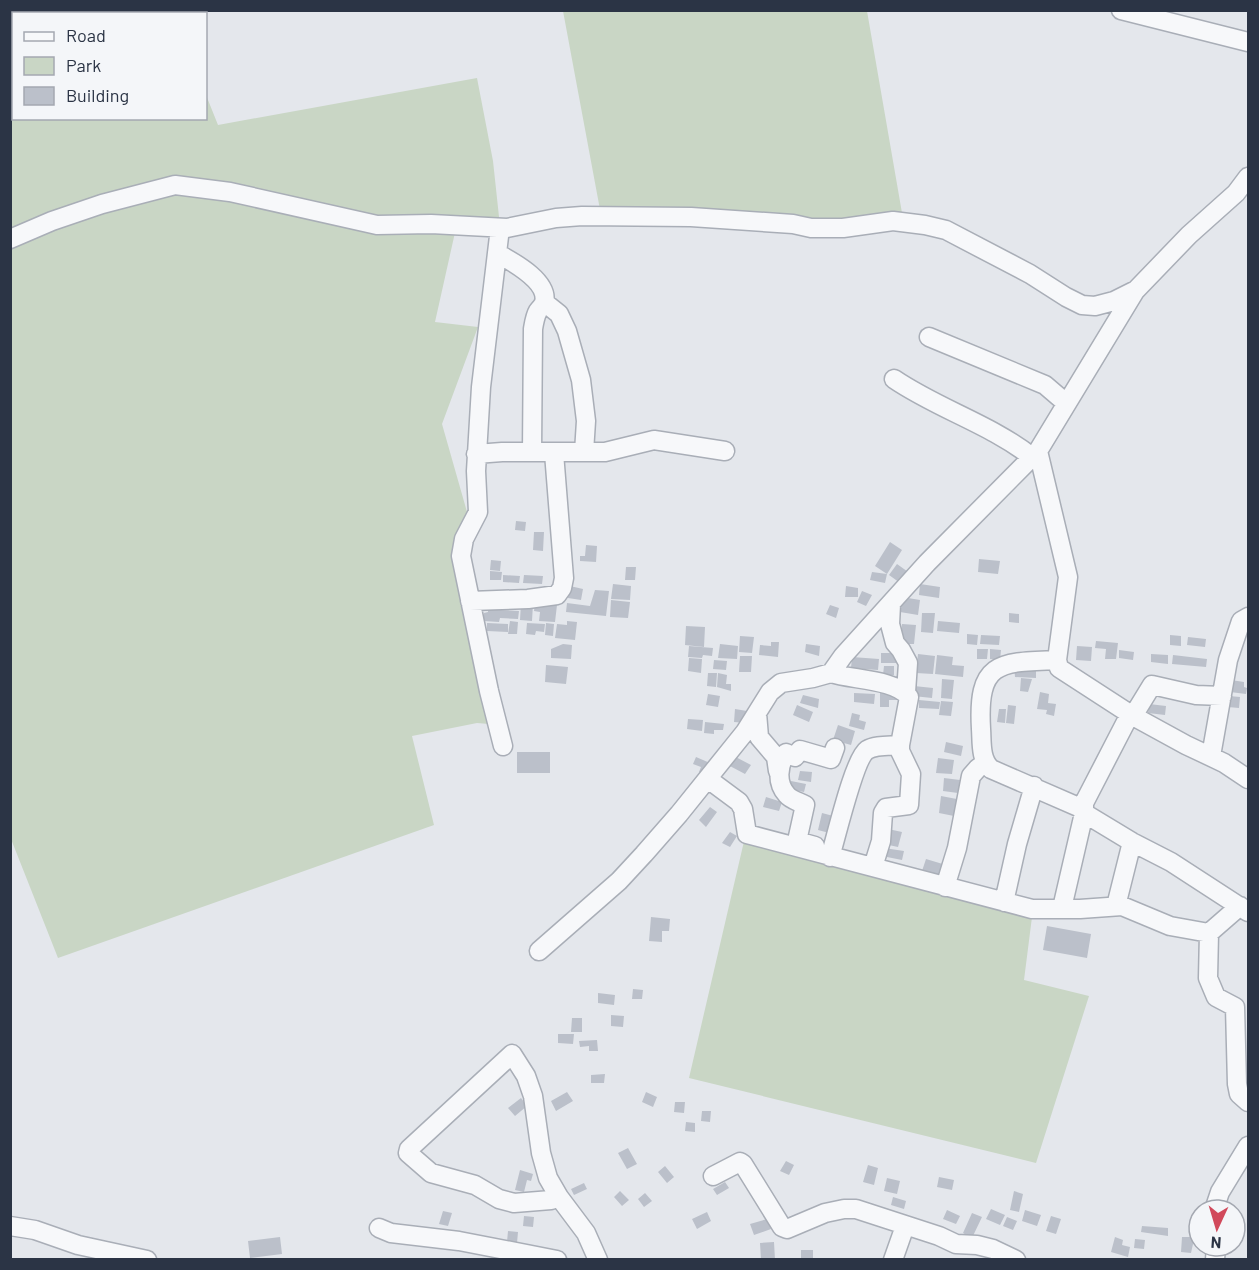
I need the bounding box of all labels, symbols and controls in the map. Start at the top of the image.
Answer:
legend [12,12,207,120]
text: Road [66,24,106,46]
text: Park [66,54,101,76]
text: Building [66,84,129,106]
north arrow [1187,1198,1247,1258]
text: N [1210,1234,1222,1253]

